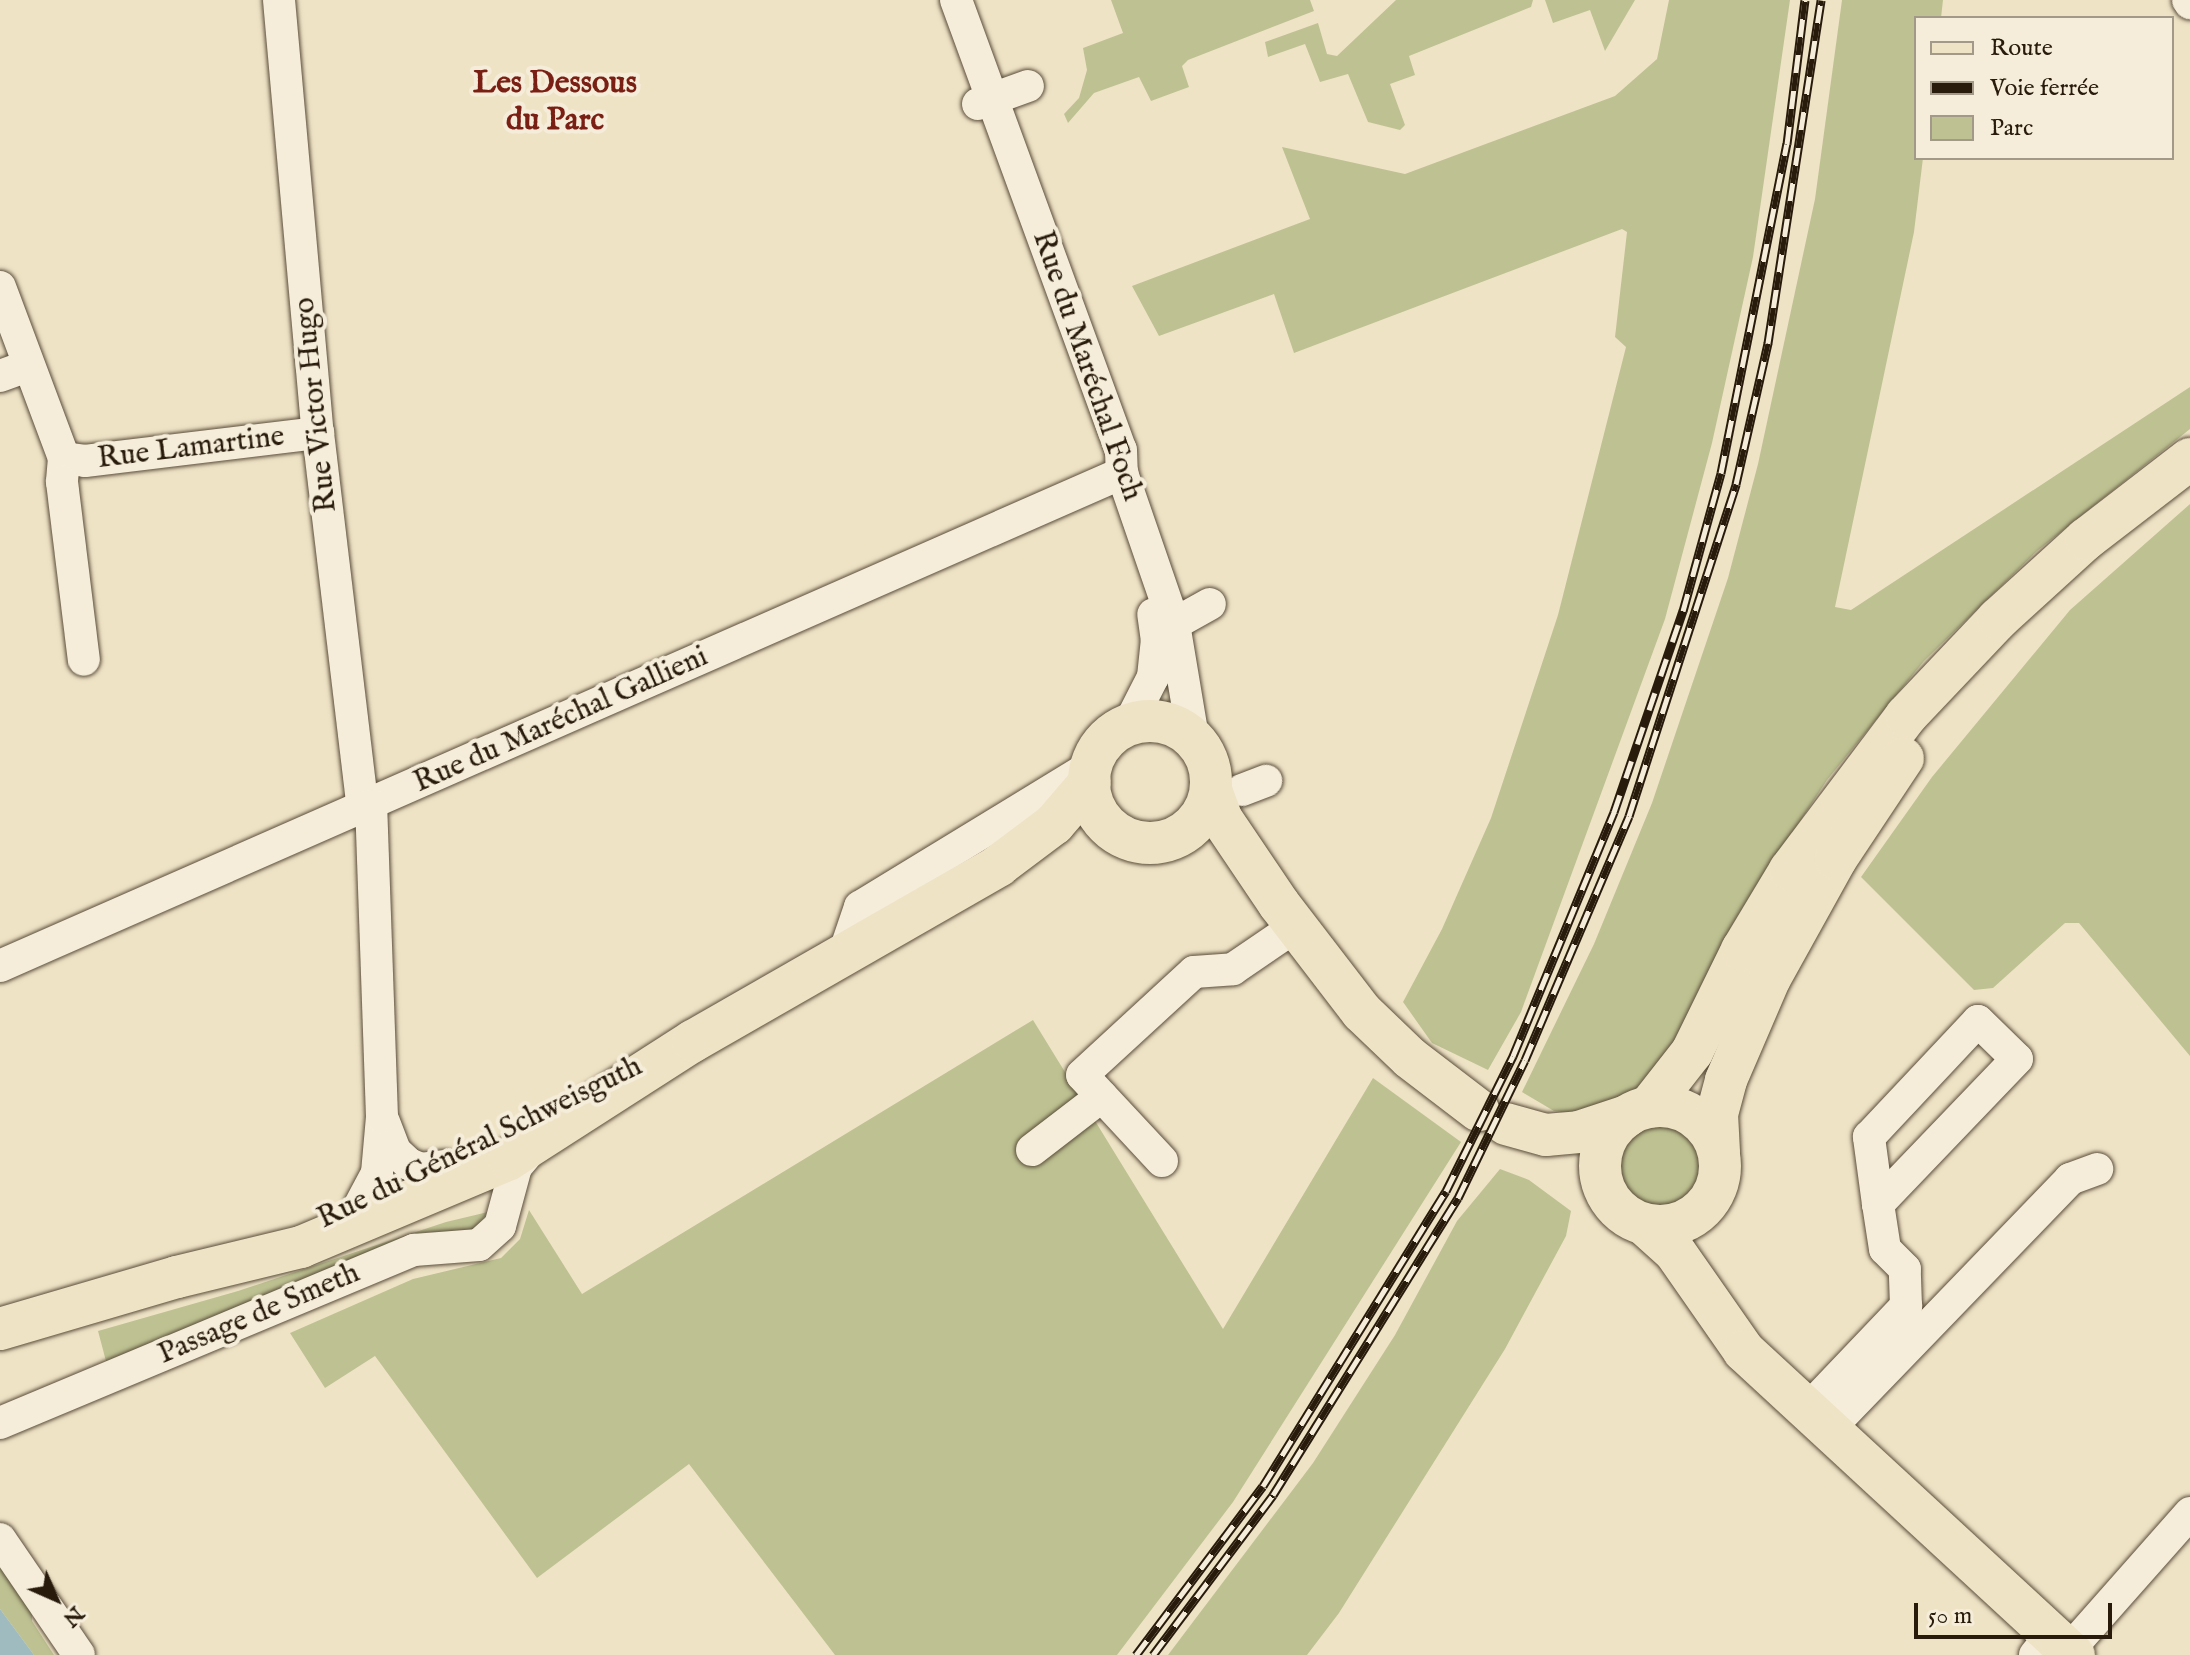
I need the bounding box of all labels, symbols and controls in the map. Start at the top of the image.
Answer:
legend [1914,16,2174,160]
text: Route [1990,33,2053,64]
district label: Les Dessous du Parc [473,66,637,141]
text: Voie ferrée [1990,73,2099,104]
text: Parc [1990,113,2033,144]
street label: Rue du Maréchal Foch [1024,226,1150,506]
street label: Rue Victor Hugo [287,296,345,514]
street label: Rue Lamartine [95,419,287,477]
street label: Rue du Maréchal Gallieni [408,639,714,801]
street label: Rue du Général Schweisguth [312,1049,648,1237]
street label: Passage de Smeth [153,1255,365,1373]
north arrow [16,1559,96,1639]
scale bar [1918,1587,2116,1637]
text: N [56,1599,90,1633]
text: 50 m [1928,1601,1972,1632]

